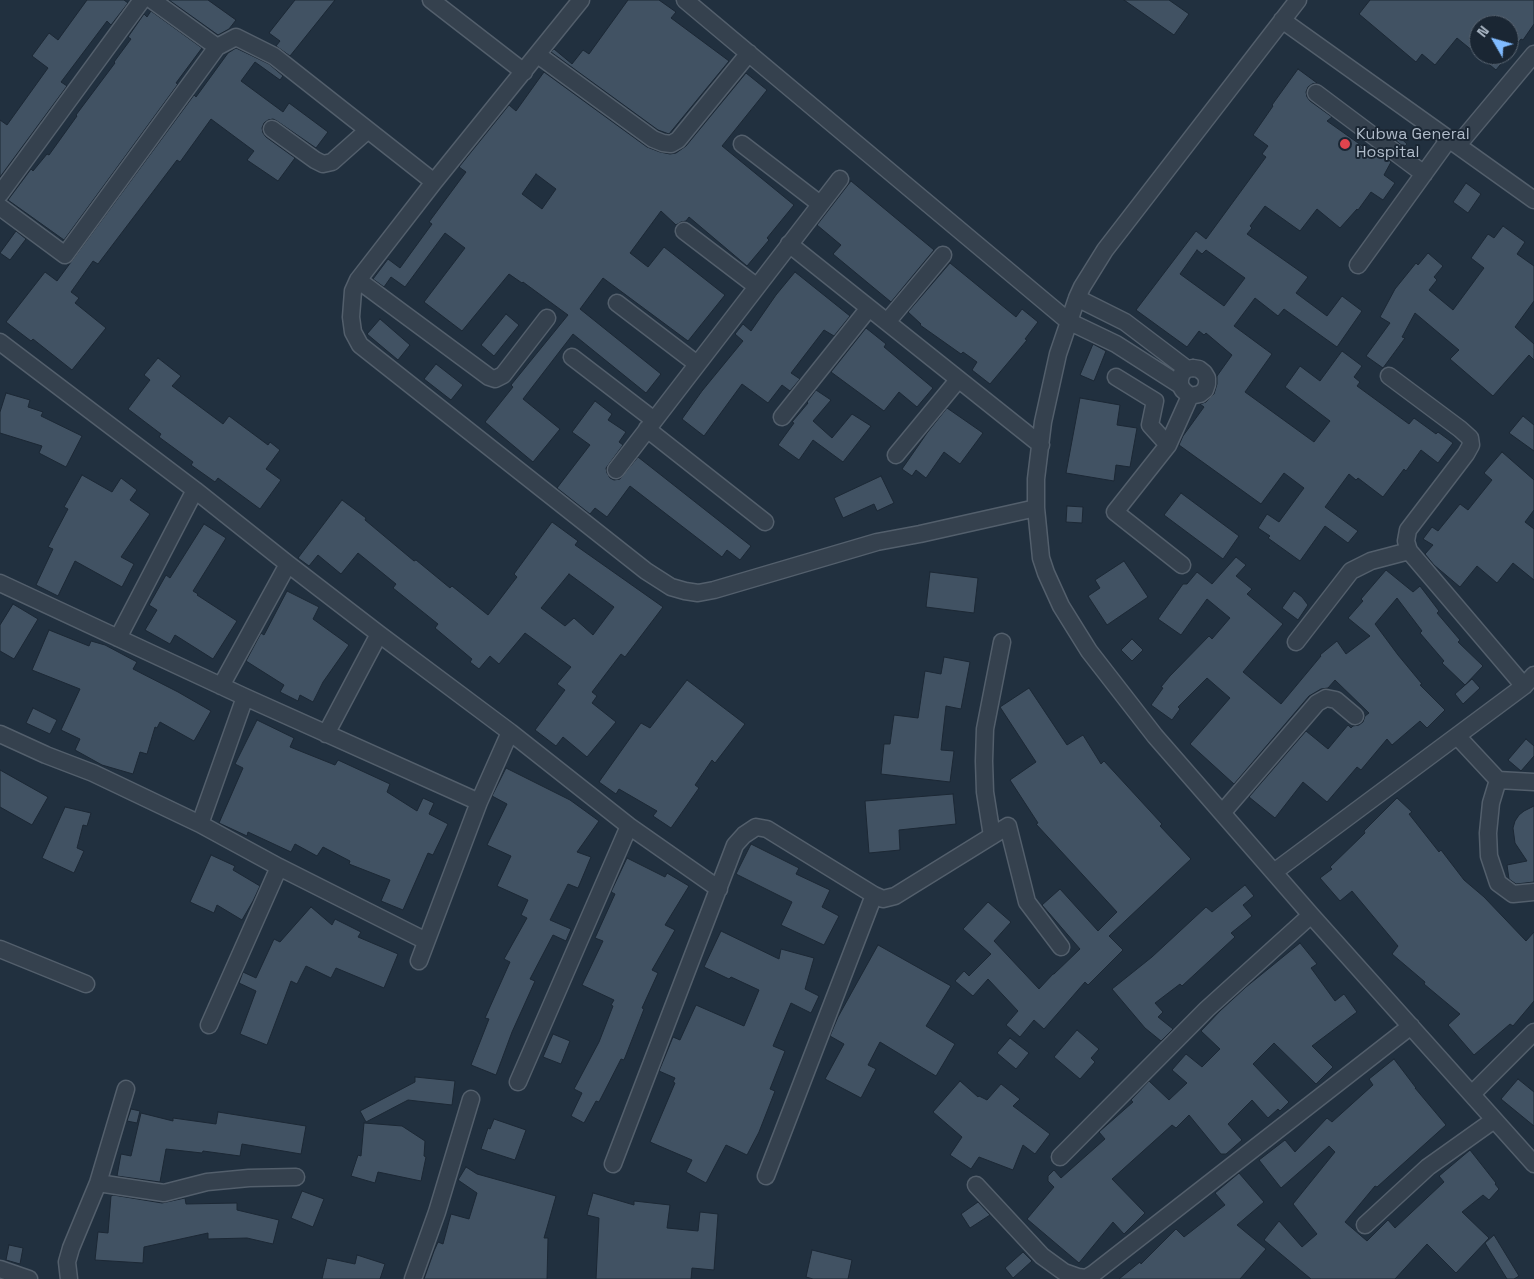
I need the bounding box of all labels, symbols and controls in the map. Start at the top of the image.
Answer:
north arrow [1469,15,1519,65]
text: N [1473,22,1493,41]
place label: Kubwa General Hospital [1356,125,1470,163]
marker: Kubwa General Hospital [1338,137,1352,151]

